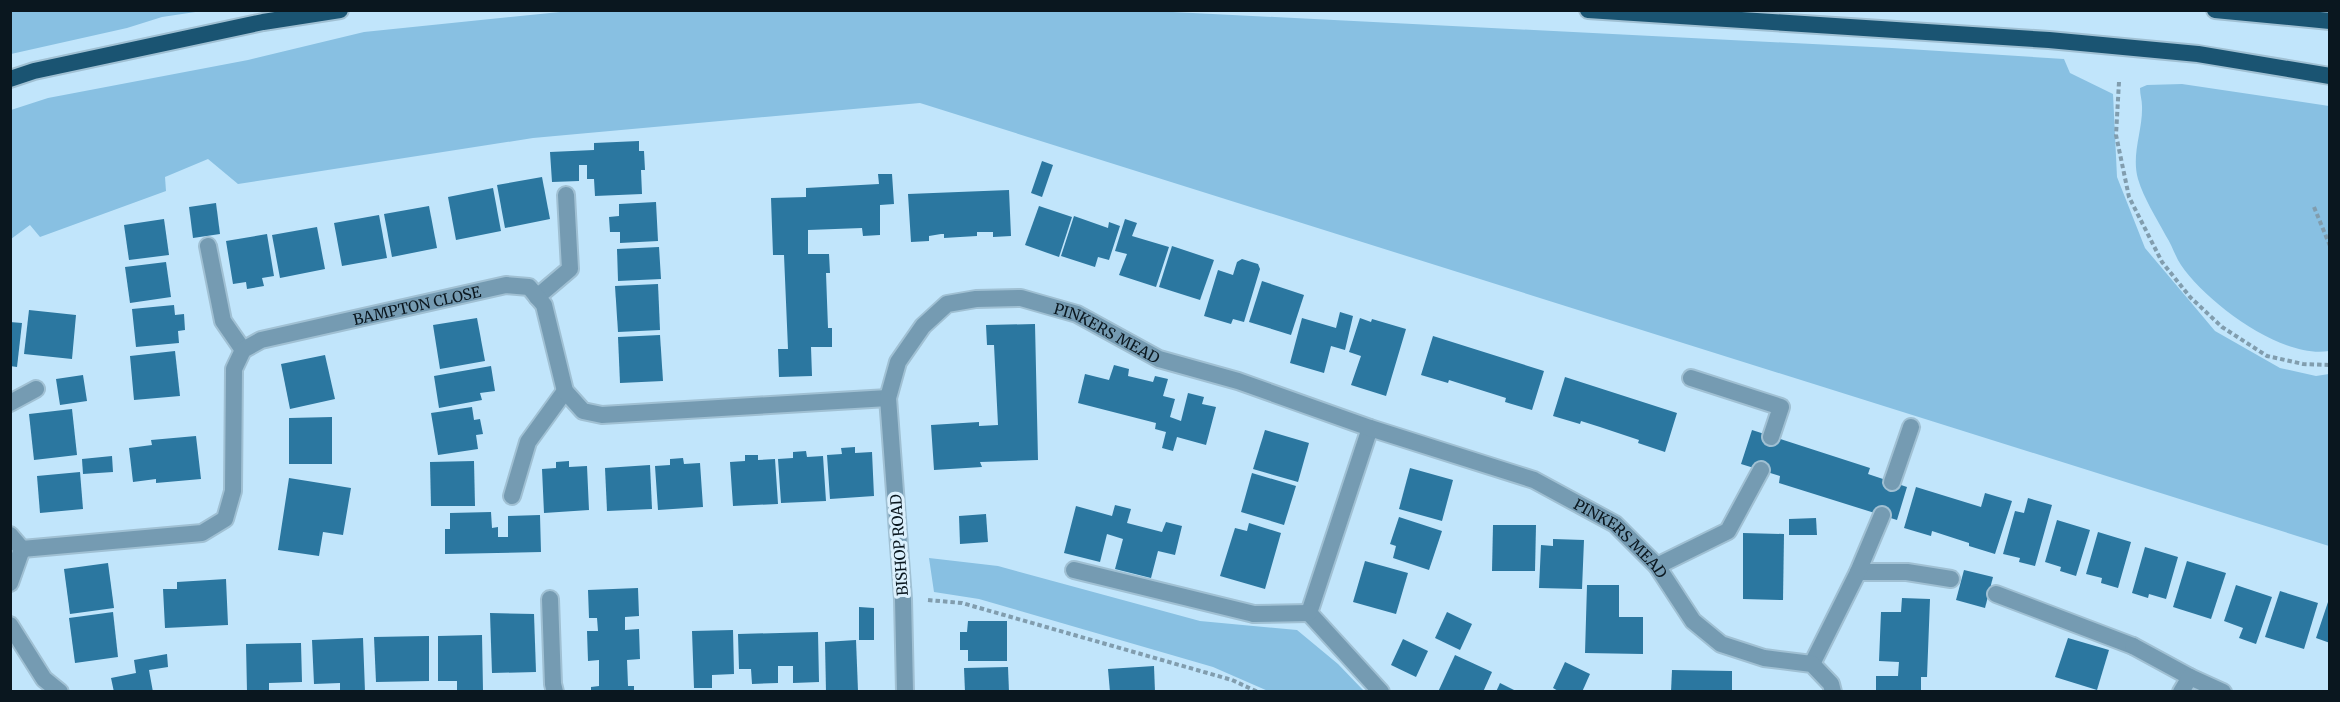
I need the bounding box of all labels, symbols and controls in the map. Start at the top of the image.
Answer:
street label: BAMPTON CLOSE [351,281,483,329]
street label: PINKERS MEAD [1052,298,1163,367]
street label: BISHOP ROAD [886,494,912,596]
street label: PINKERS MEAD [1571,494,1672,581]

